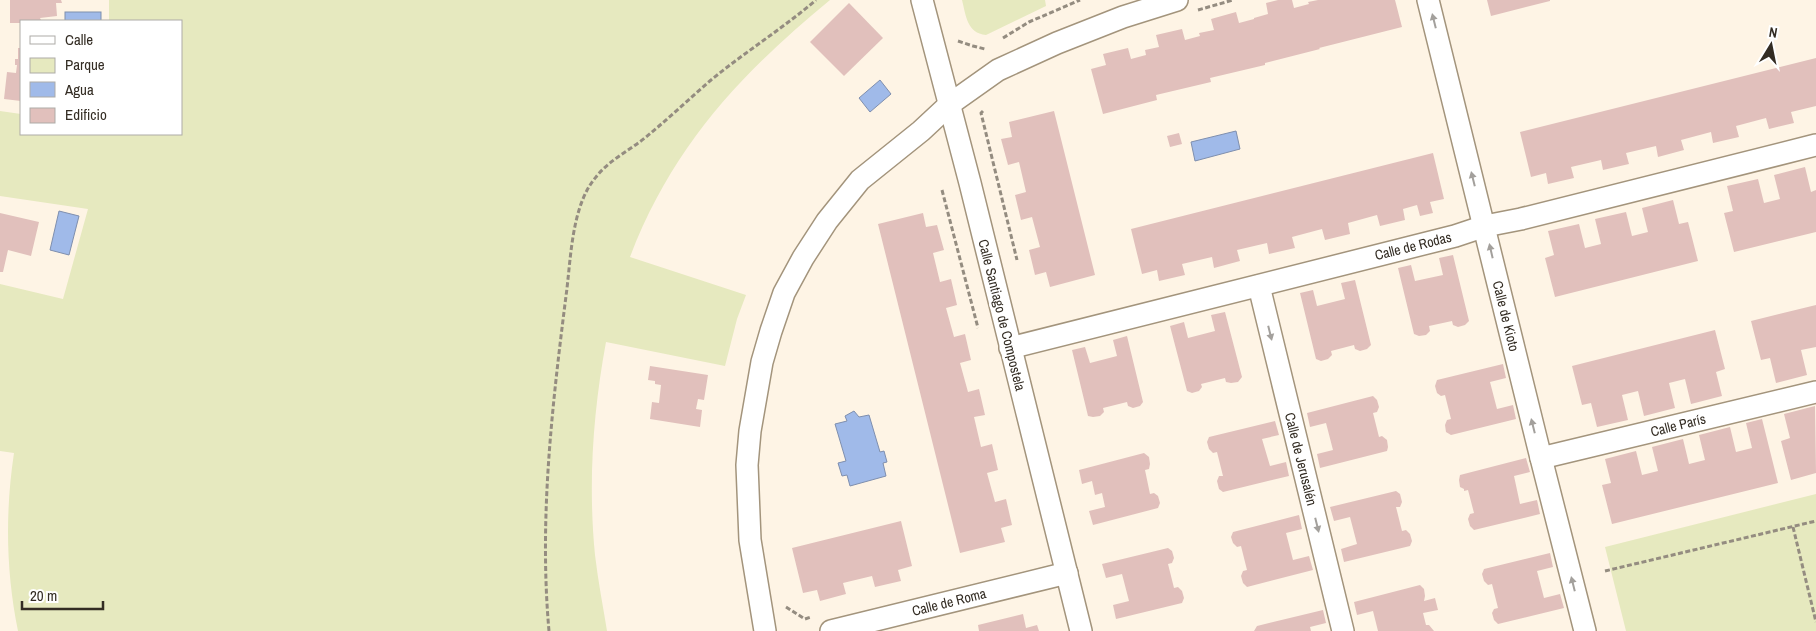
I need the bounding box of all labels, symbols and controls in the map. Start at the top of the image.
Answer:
one-way arrow [1430,14,1438,29]
legend [20,20,182,135]
north arrow [1746,20,1796,70]
text: N [1768,23,1779,42]
text: Calle [65,29,93,50]
text: Parque [65,54,105,75]
text: Agua [64,79,94,100]
text: Edificio [65,104,107,125]
one-way arrow [1469,172,1477,187]
street label: Calle de Rodas [1373,228,1454,264]
street label: Calle Santiago de Compostela [974,237,1030,393]
one-way arrow [1486,243,1494,259]
street label: Calle de Kioto [1489,279,1523,353]
one-way arrow [1266,326,1274,341]
street label: Calle París [1649,409,1708,441]
street label: Calle de Jerusalén [1281,411,1321,507]
one-way arrow [1529,419,1537,434]
one-way arrow [1313,518,1321,533]
one-way arrow [1569,576,1577,591]
scale bar [22,578,104,610]
street label: Calle de Roma [910,584,989,620]
text: 20 m [30,585,57,606]

